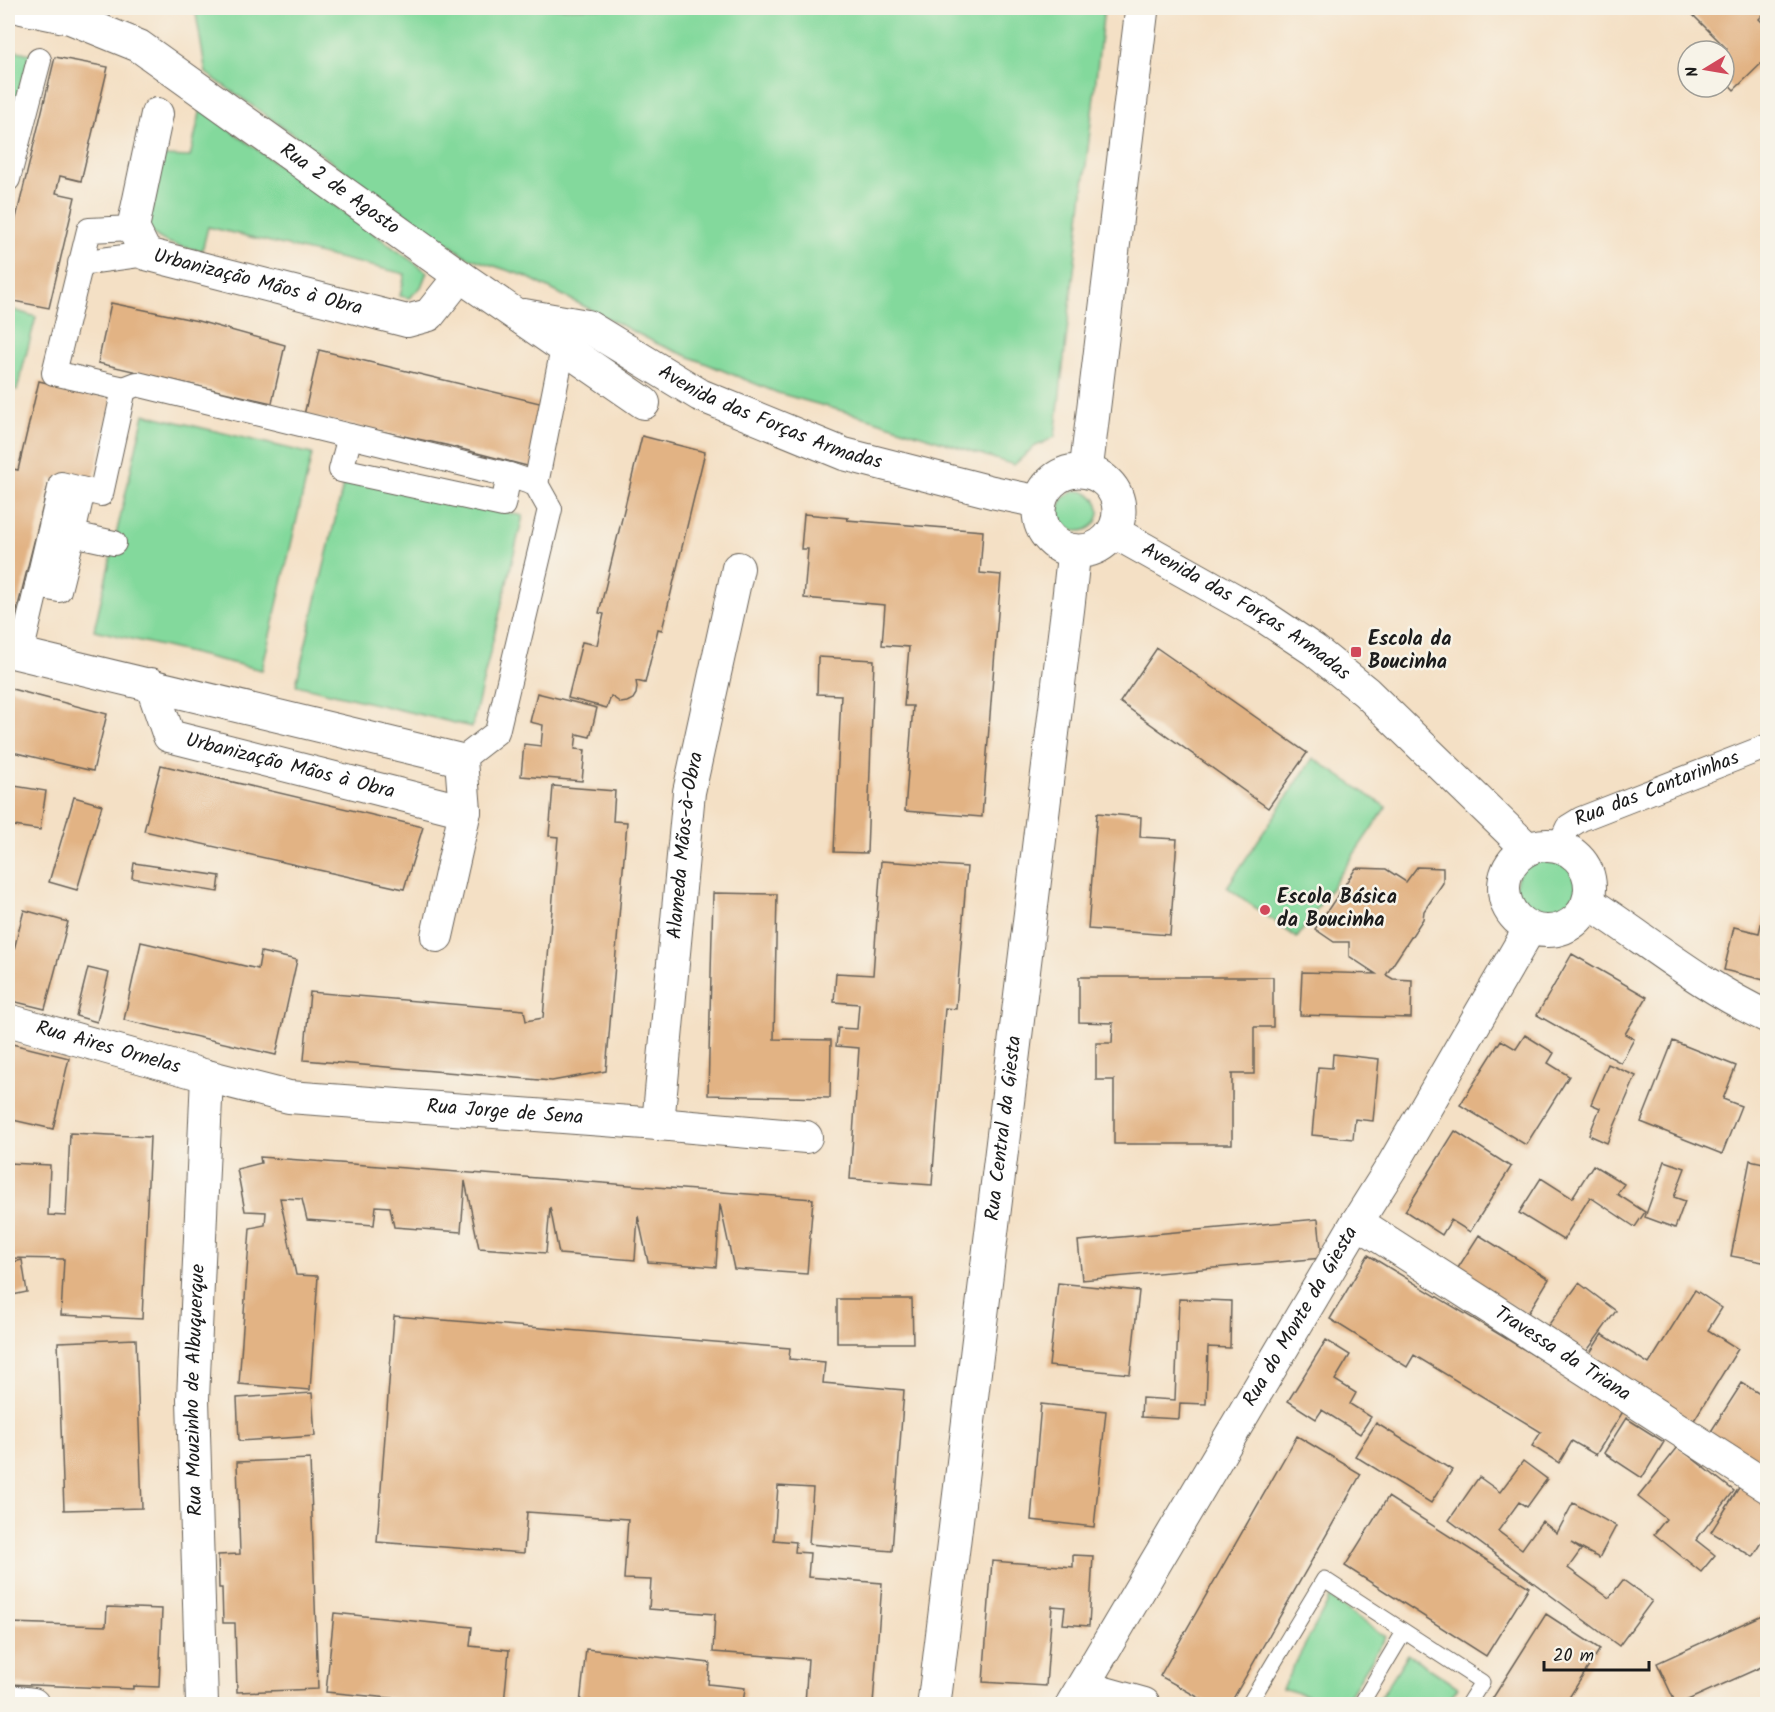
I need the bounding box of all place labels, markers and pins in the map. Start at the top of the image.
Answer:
place label: Escola da Boucinha [1368,624,1451,679]
marker: Escola da Boucinha [1349,645,1363,659]
place label: Escola Básica da Boucinha [1277,882,1397,937]
marker: Escola Básica da Boucinha [1258,903,1272,917]

